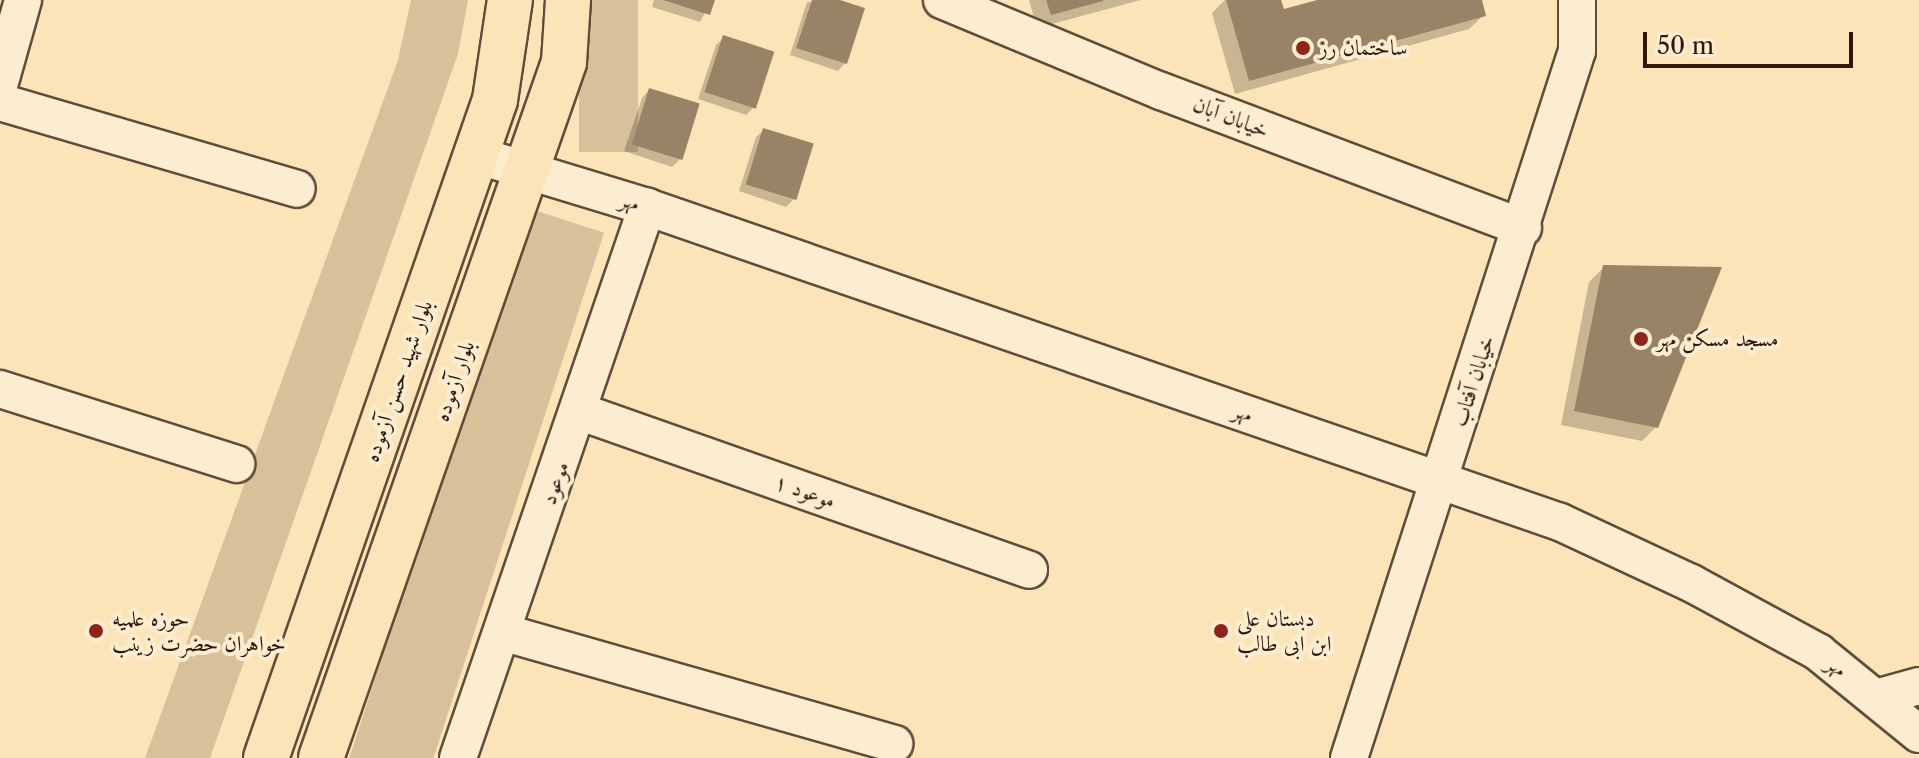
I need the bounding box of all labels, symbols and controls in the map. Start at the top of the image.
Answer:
scale bar [1647,16,1857,66]
text: 50 m [1657,31,1714,60]
place label: ساختمان رز [1319,35,1408,61]
marker: ساختمان رز [1294,39,1312,57]
street label: خیابان آبان [1189,91,1273,143]
street label: مهر [617,185,643,217]
street label: بلوار شهید حسن آزموده [358,297,438,465]
place label: مسجد مسکن مهر [1657,326,1779,352]
marker: مسجد مسکن مهر [1632,330,1650,348]
street label: خیابان آفتاب [1446,332,1500,430]
street label: بلوار آزموده [428,337,480,425]
street label: مهر [1230,396,1256,428]
street label: موعود [535,458,575,508]
street label: موعود ۱ [771,468,839,514]
place label: حوزه علمیه خواهران حضرت زینب [112,605,286,656]
place label: دبستان علی ابن ابی طالب [1237,605,1332,656]
marker: حوزه علمیه خواهران حضرت زینب [87,622,105,640]
marker: دبستان علی ابن ابی طالب [1212,622,1230,640]
street label: مهر [1821,650,1853,682]

